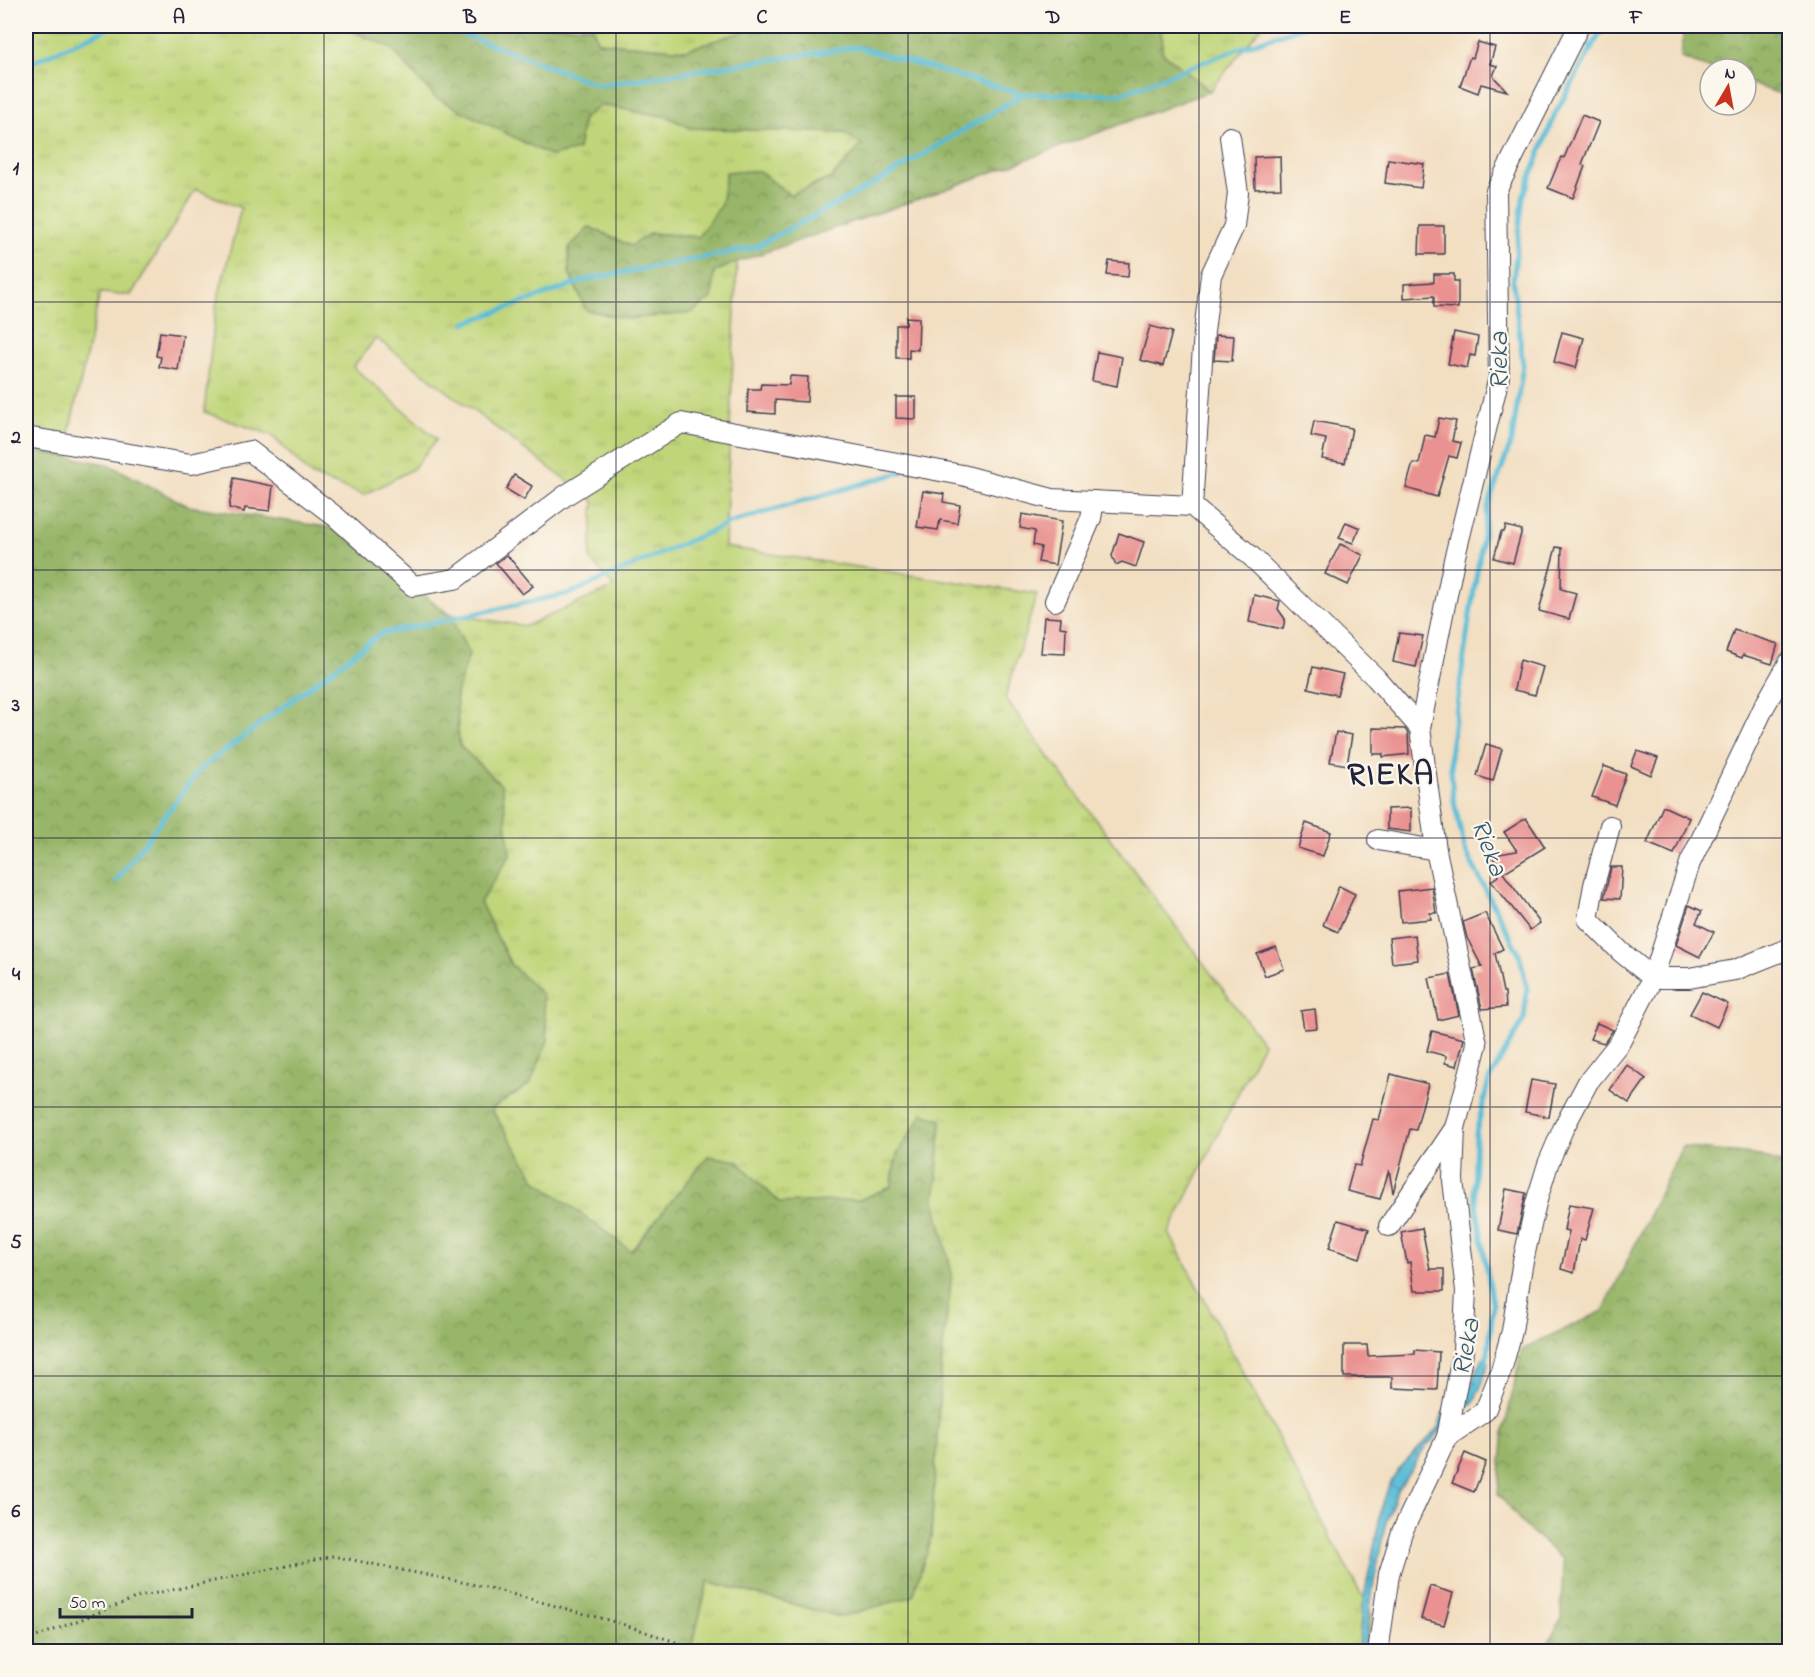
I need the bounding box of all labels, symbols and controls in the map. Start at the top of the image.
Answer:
text: A [173,4,185,33]
text: B [462,4,477,33]
text: C [757,4,768,33]
text: D [1045,4,1060,33]
text: E [1339,4,1351,33]
text: F [1629,4,1643,33]
north arrow [1698,57,1758,117]
text: N [1723,61,1738,87]
text: 1 [13,155,20,184]
water label: Rieka [1481,331,1520,390]
text: 2 [10,424,21,453]
text: 3 [11,692,20,721]
district label: RIEKA [1347,753,1435,800]
water label: Rieka [1459,814,1516,882]
text: 4 [12,961,21,990]
text: 5 [10,1229,22,1258]
water label: Rieka [1443,1315,1492,1380]
text: 6 [12,1498,21,1527]
scale bar [60,1581,192,1619]
text: 50 m [69,1591,106,1617]

